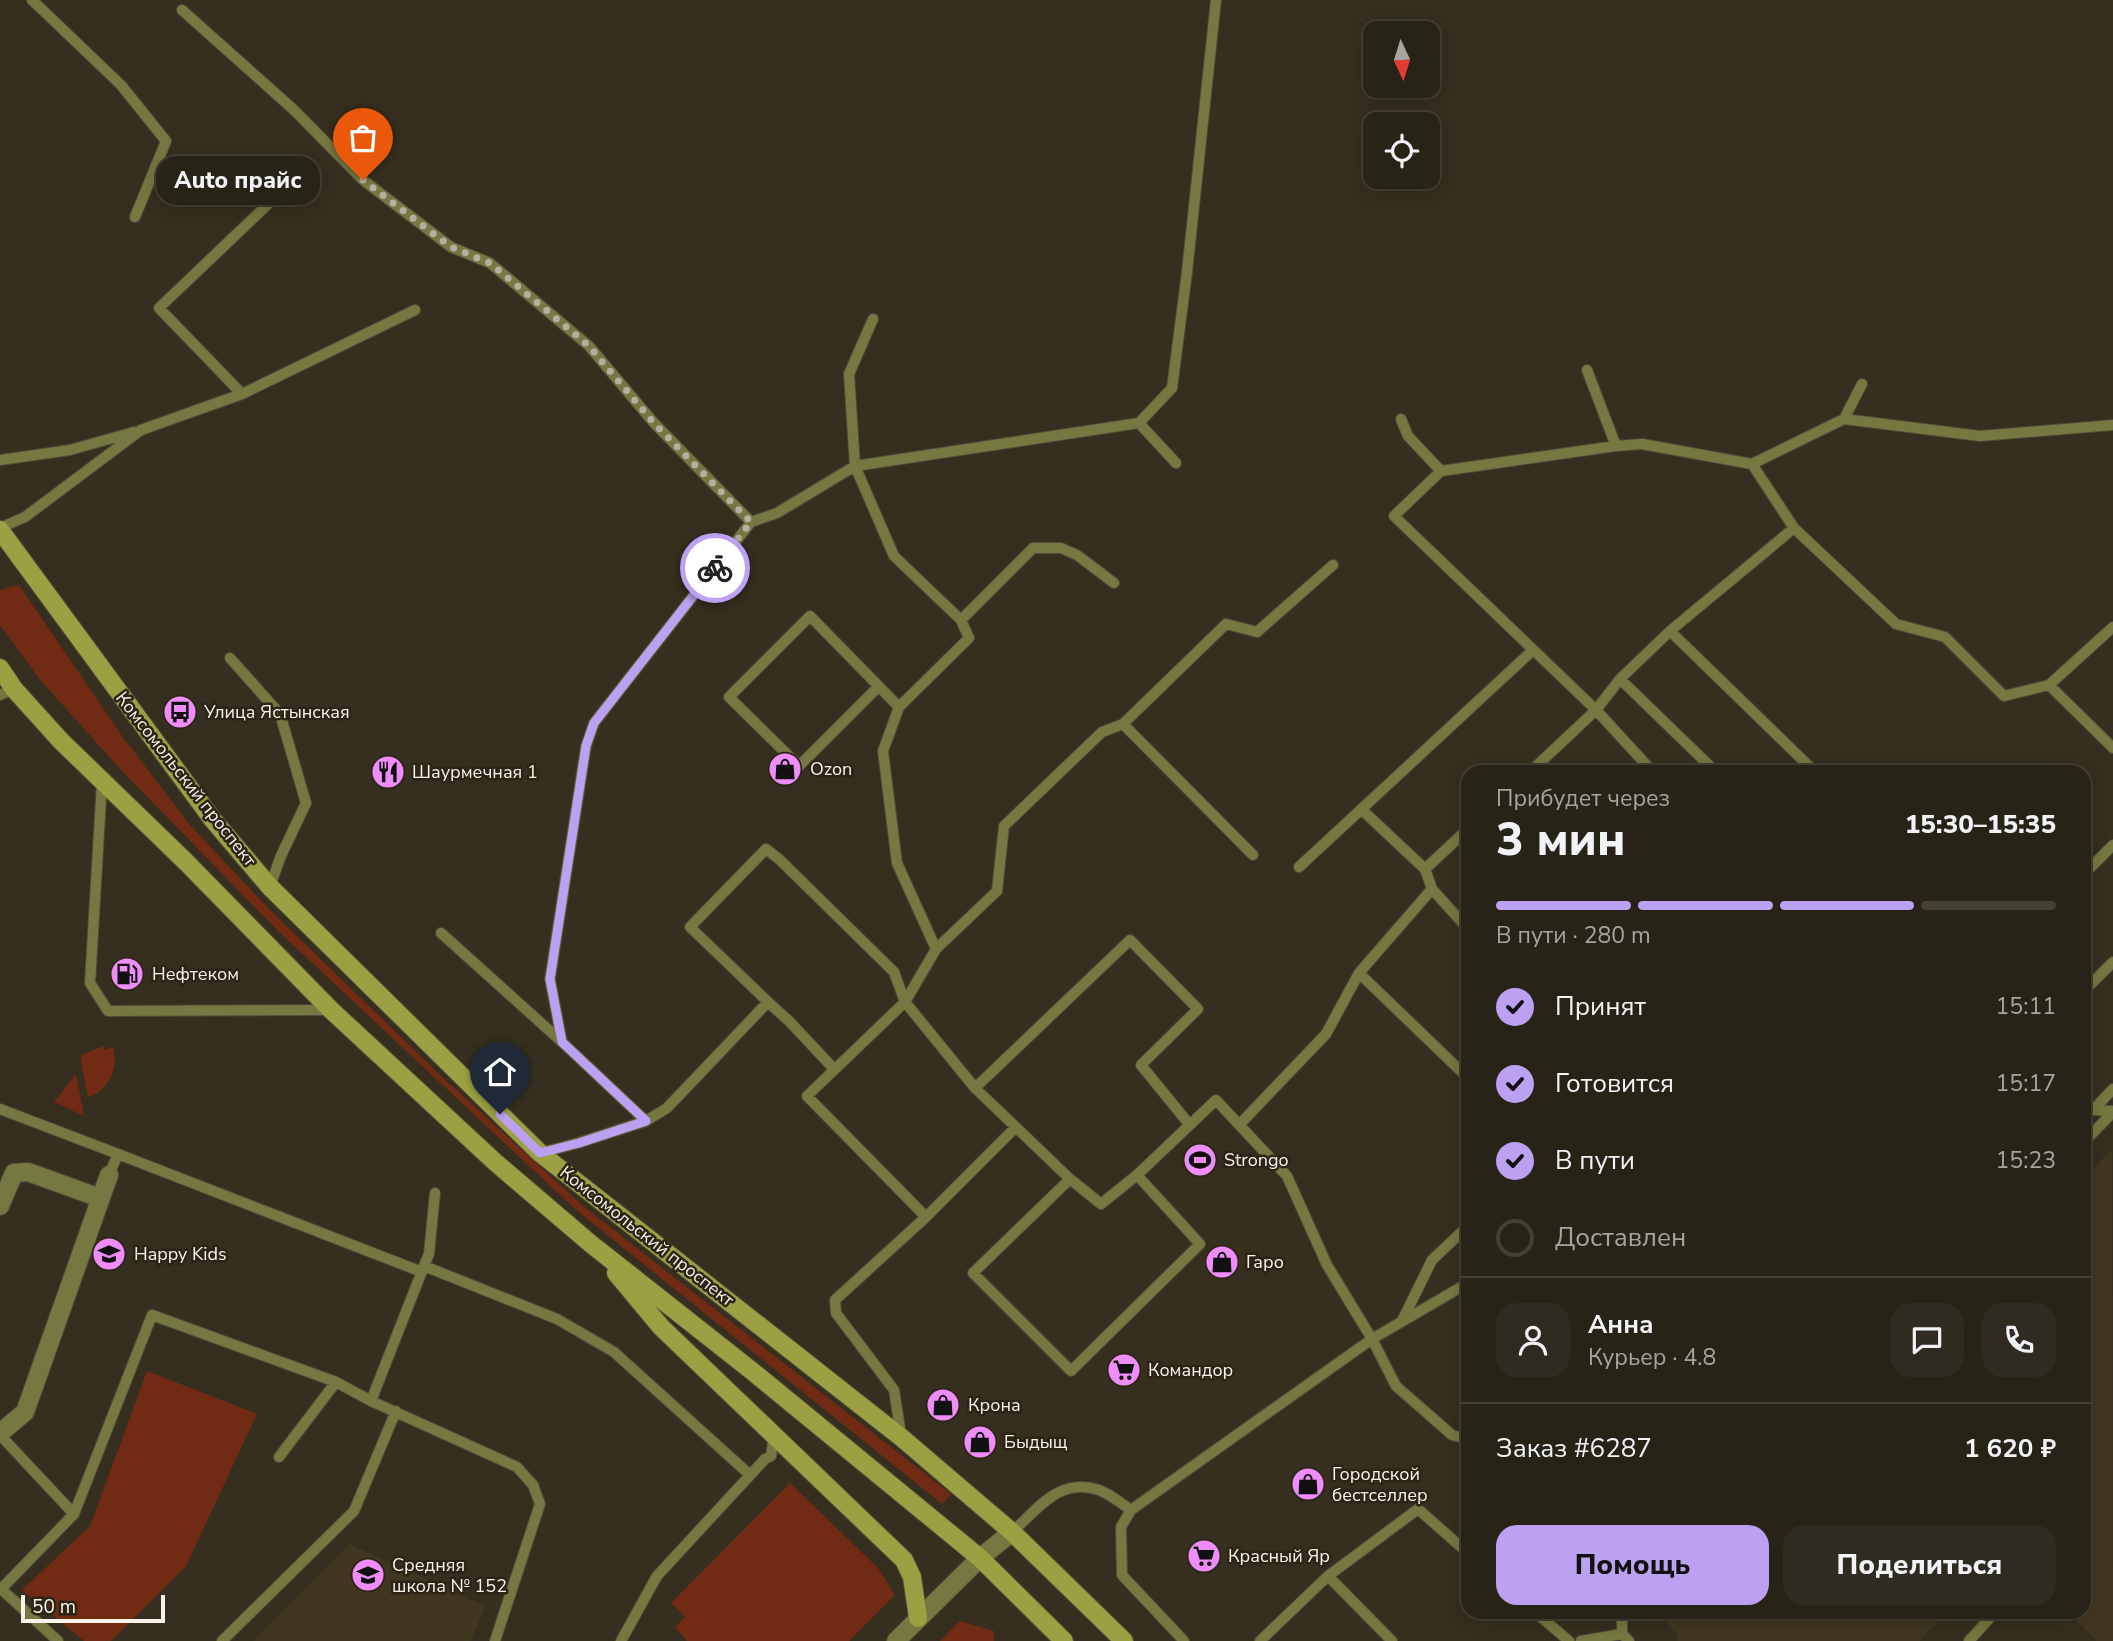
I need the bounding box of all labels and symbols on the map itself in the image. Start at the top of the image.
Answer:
north arrow [1363,21,1440,98]
pin [333,108,393,180]
callout: Auto прайс [156,156,321,204]
courier [680,533,750,603]
street label: Комсомольский проспект [110,687,262,871]
bus stop icon: Улица Ястынская [161,693,199,731]
place label: Улица Ястынская [203,700,350,724]
shop icon: Ozon [766,750,804,788]
restaurant icon: Шаурмечная 1 [369,753,407,791]
place label: Ozon [810,757,852,781]
place label: Шаурмечная 1 [412,760,538,784]
fuel station icon: Нефтеком [108,955,146,993]
place label: Нефтеком [152,962,239,986]
pin [470,1042,530,1114]
sports icon: Strongo [1181,1141,1219,1179]
place label: Strongo [1224,1148,1288,1172]
street label: Комсомольский проспект [555,1160,739,1312]
school or university icon: Happy Kids [90,1235,128,1273]
place label: Happy Kids [134,1242,227,1266]
shop icon: Гаро [1203,1243,1241,1281]
place label: Гаро [1246,1250,1284,1274]
supermarket icon: Командор [1105,1351,1143,1389]
place label: Командор [1148,1358,1233,1382]
shop icon: Крона [924,1386,962,1424]
place label: Крона [968,1393,1021,1417]
shop icon: Быдыщ [961,1423,999,1461]
place label: Быдыщ [1004,1430,1068,1454]
place label: Городской бестселлер [1332,1462,1428,1507]
shop icon: Городской бестселлер [1289,1465,1327,1503]
supermarket icon: Красный Яр [1185,1537,1223,1575]
place label: Красный Яр [1228,1544,1330,1568]
place label: Средняя школа № 152 [392,1553,507,1598]
school or university icon: Средняя школа № 152 [349,1556,387,1594]
scale bar [21,1592,164,1624]

